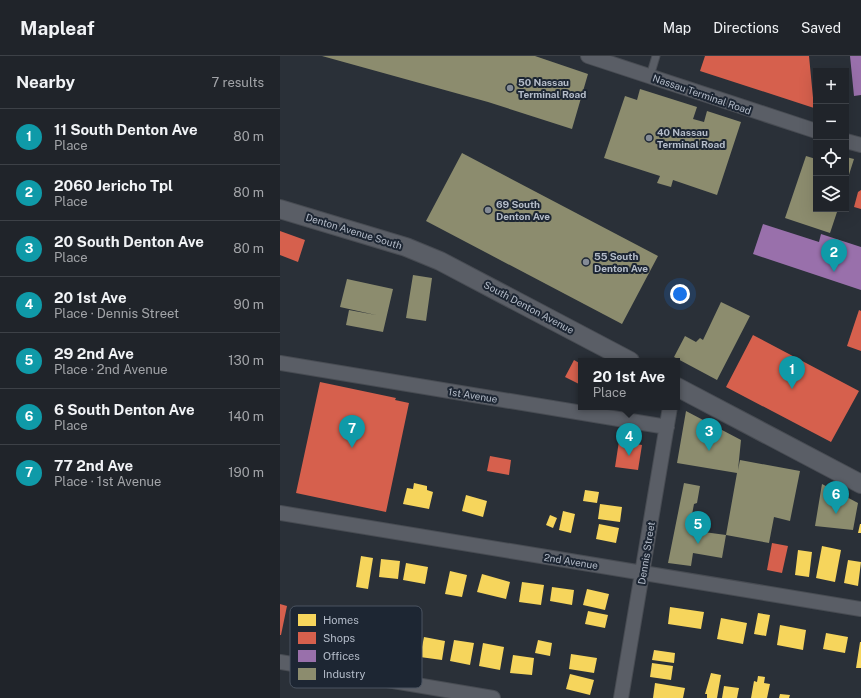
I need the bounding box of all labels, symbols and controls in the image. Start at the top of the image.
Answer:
text: Mapleaf [20,17,94,39]
text: Map [663,20,691,36]
text: Directions [713,20,779,36]
text: Saved [801,20,841,36]
map controls [813,68,849,212]
button: + [813,68,849,104]
text: Nearby [16,72,75,92]
street label: Nassau Terminal Road [651,72,753,117]
text: 7 results [211,75,264,90]
place label: 50 Nassau Terminal Road [518,76,586,100]
marker: 50 Nassau Terminal Road [505,83,515,93]
button: − [813,104,849,140]
text: 11 South Denton Ave [54,121,198,138]
place label: 40 Nassau Terminal Road [657,126,725,150]
text: 1 [26,129,32,144]
text: 80 m [233,129,264,144]
marker: 40 Nassau Terminal Road [644,133,654,143]
text: Place [54,138,88,153]
button: locate [813,140,849,176]
button: layers [813,176,849,212]
text: 2060 Jericho Tpl [54,177,173,194]
text: 2 [25,185,33,200]
text: 80 m [233,185,264,200]
text: Place [54,194,88,209]
place label: 69 South Denton Ave [496,198,550,222]
marker: 69 South Denton Ave [483,205,493,215]
street label: Denton Avenue South [304,211,404,251]
text: 20 South Denton Ave [54,233,204,250]
pin: 2 [821,239,847,272]
text: 3 [25,241,33,256]
text: 80 m [233,241,264,256]
text: Place [54,250,88,265]
place label: 55 South Denton Ave [594,250,648,274]
marker: 55 South Denton Ave [581,257,591,267]
street label: South Denton Avenue [482,278,576,336]
your location [670,284,690,304]
text: 20 1st Ave [54,289,127,306]
text: 4 [25,297,33,312]
text: 90 m [234,297,264,312]
text: Place · Dennis Street [54,306,179,321]
text: 29 2nd Ave [54,345,134,362]
text: 5 [25,353,33,368]
text: 130 m [228,353,264,368]
pin: 1 [779,356,805,389]
popup [578,358,680,410]
text: Place · 2nd Avenue [54,362,168,377]
text: 20 1st Ave [593,368,665,385]
street label: 1st Avenue [448,385,499,405]
text: Place [593,385,626,400]
text: 6 South Denton Ave [54,401,195,418]
text: 6 [25,409,33,424]
text: 140 m [228,409,264,424]
pin: 7 [339,415,365,448]
text: Place [54,418,88,433]
pin: 3 [696,418,722,451]
pin: 4 [616,423,642,456]
text: 77 2nd Ave [54,457,133,474]
text: 7 [25,465,33,480]
text: 190 m [228,465,264,480]
text: Place · 1st Avenue [54,474,161,489]
pin: 6 [823,481,849,514]
pin: 5 [685,511,711,544]
street label: Dennis Street [635,521,657,585]
street label: 2nd Avenue [543,551,599,571]
legend [290,606,422,688]
text: Homes [323,614,359,626]
text: Shops [323,632,355,644]
text: Offices [323,650,360,662]
text: Industry [323,668,366,680]

